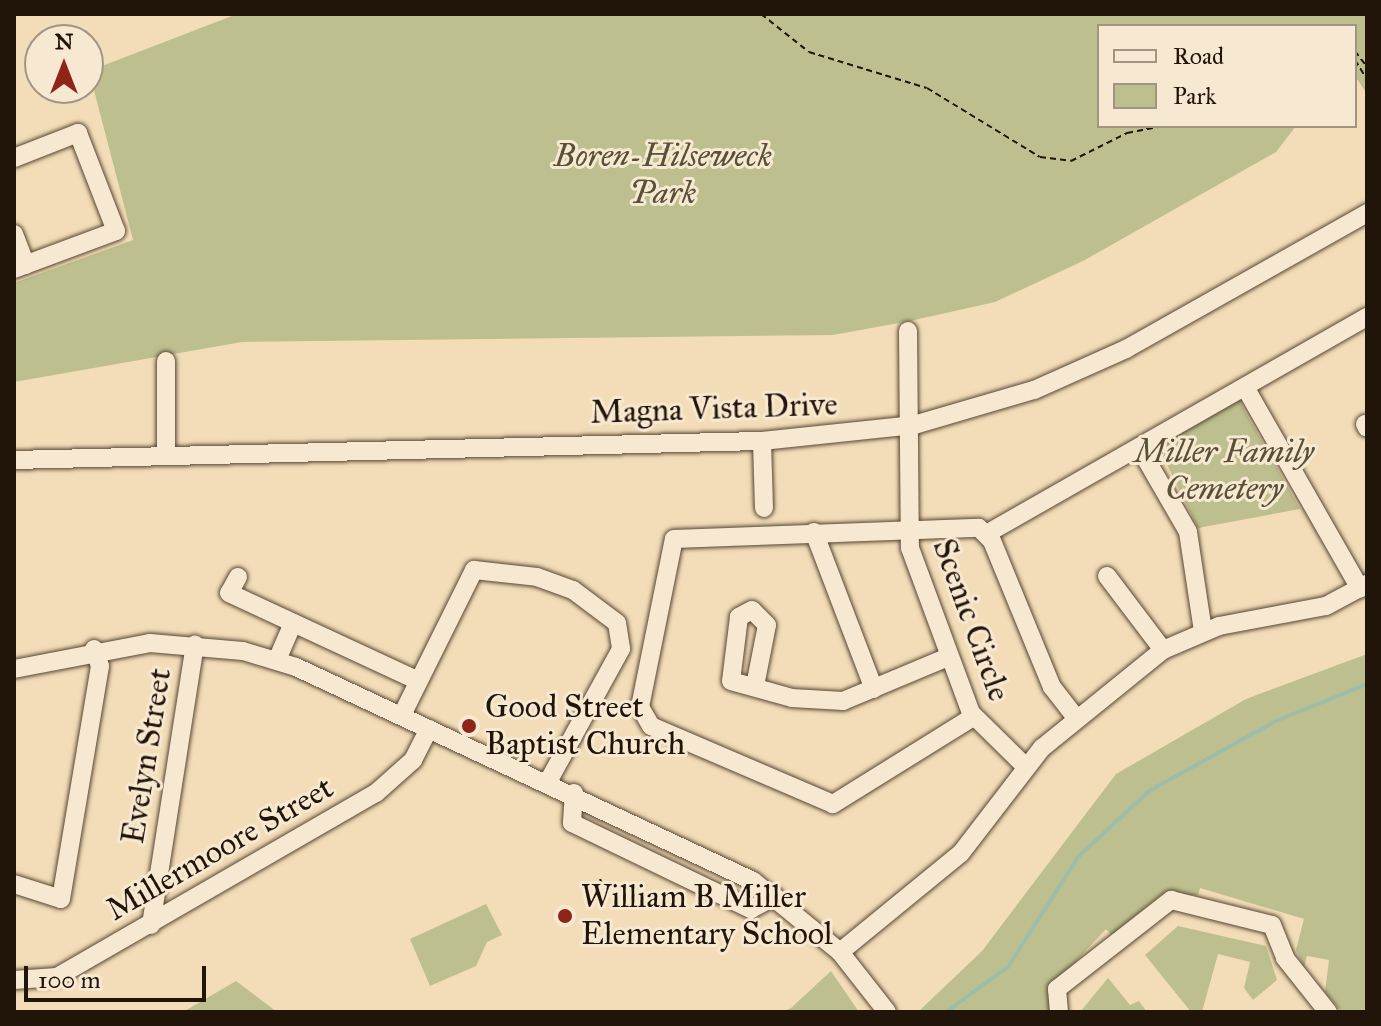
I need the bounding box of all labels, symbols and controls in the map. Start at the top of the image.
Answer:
north arrow [24,24,104,104]
legend [1097,24,1357,128]
text: N [55,28,73,55]
text: Road [1173,41,1224,71]
text: Park [1173,81,1216,111]
park label: Boren-Hilseweck Park [554,138,772,213]
street label: Magna Vista Drive [590,385,838,433]
park label: Miller Family Cemetery [1134,434,1314,509]
street label: Scenic Circle [924,534,1018,706]
street label: Evelyn Street [114,665,180,847]
place label: Good Street Baptist Church [485,689,685,764]
marker: Good Street Baptist Church [460,717,478,735]
street label: Millermoore Street [100,769,340,929]
place label: William B Miller Elementary School [581,879,833,954]
marker: William B Miller Elementary School [556,907,574,925]
scale bar [28,950,210,1000]
text: 100 m [38,965,101,995]

